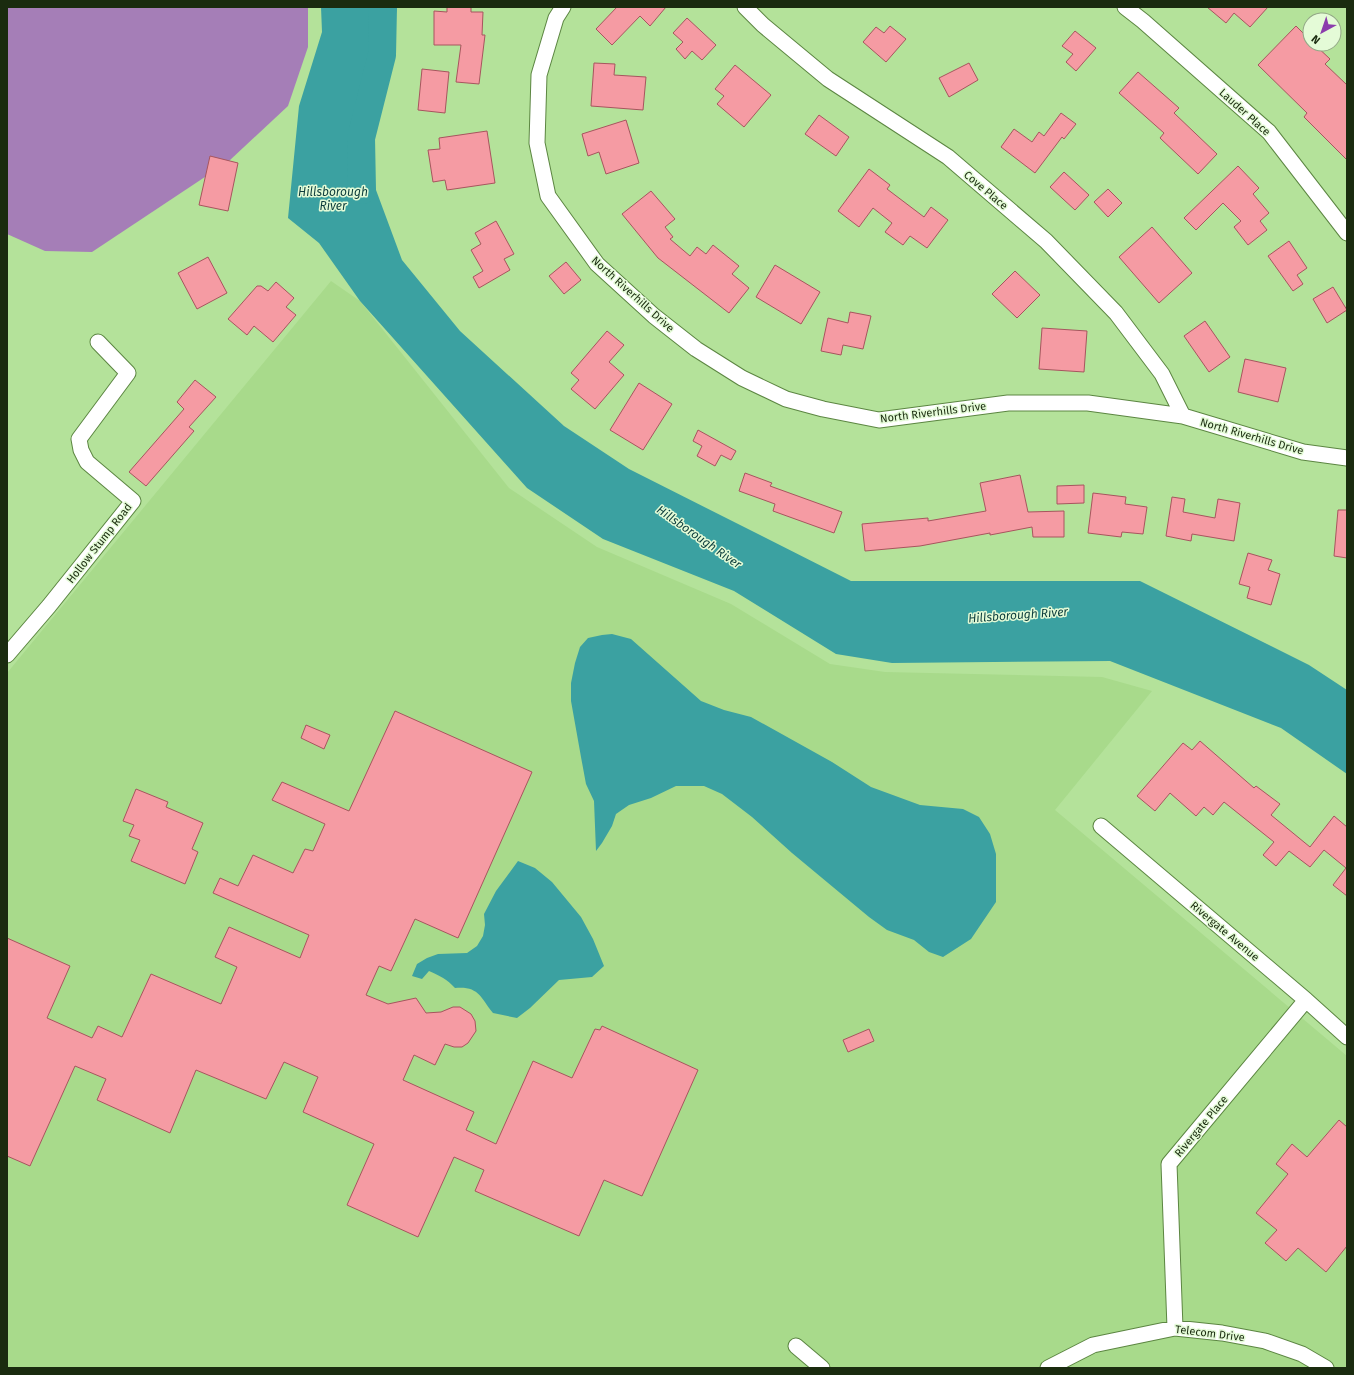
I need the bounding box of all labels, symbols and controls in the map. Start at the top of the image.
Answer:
north arrow [1302,12,1342,52]
text: N [1309,32,1323,47]
street label: Lauder Place [1217,86,1273,139]
street label: Cove Place [961,168,1010,212]
water label: Hillsborough River [298,185,368,213]
street label: North Riverhills Drive [589,254,677,335]
street label: North Riverhills Drive [879,400,987,425]
street label: North Riverhills Drive [1199,416,1305,457]
street label: Hollow Stump Road [64,501,135,586]
water label: Hillsborough River [654,503,744,572]
water label: Hillsborough River [968,605,1069,625]
street label: Rivergate Avenue [1188,899,1262,964]
street label: Rivergate Place [1172,1093,1231,1160]
street label: Telecom Drive [1174,1323,1245,1344]

